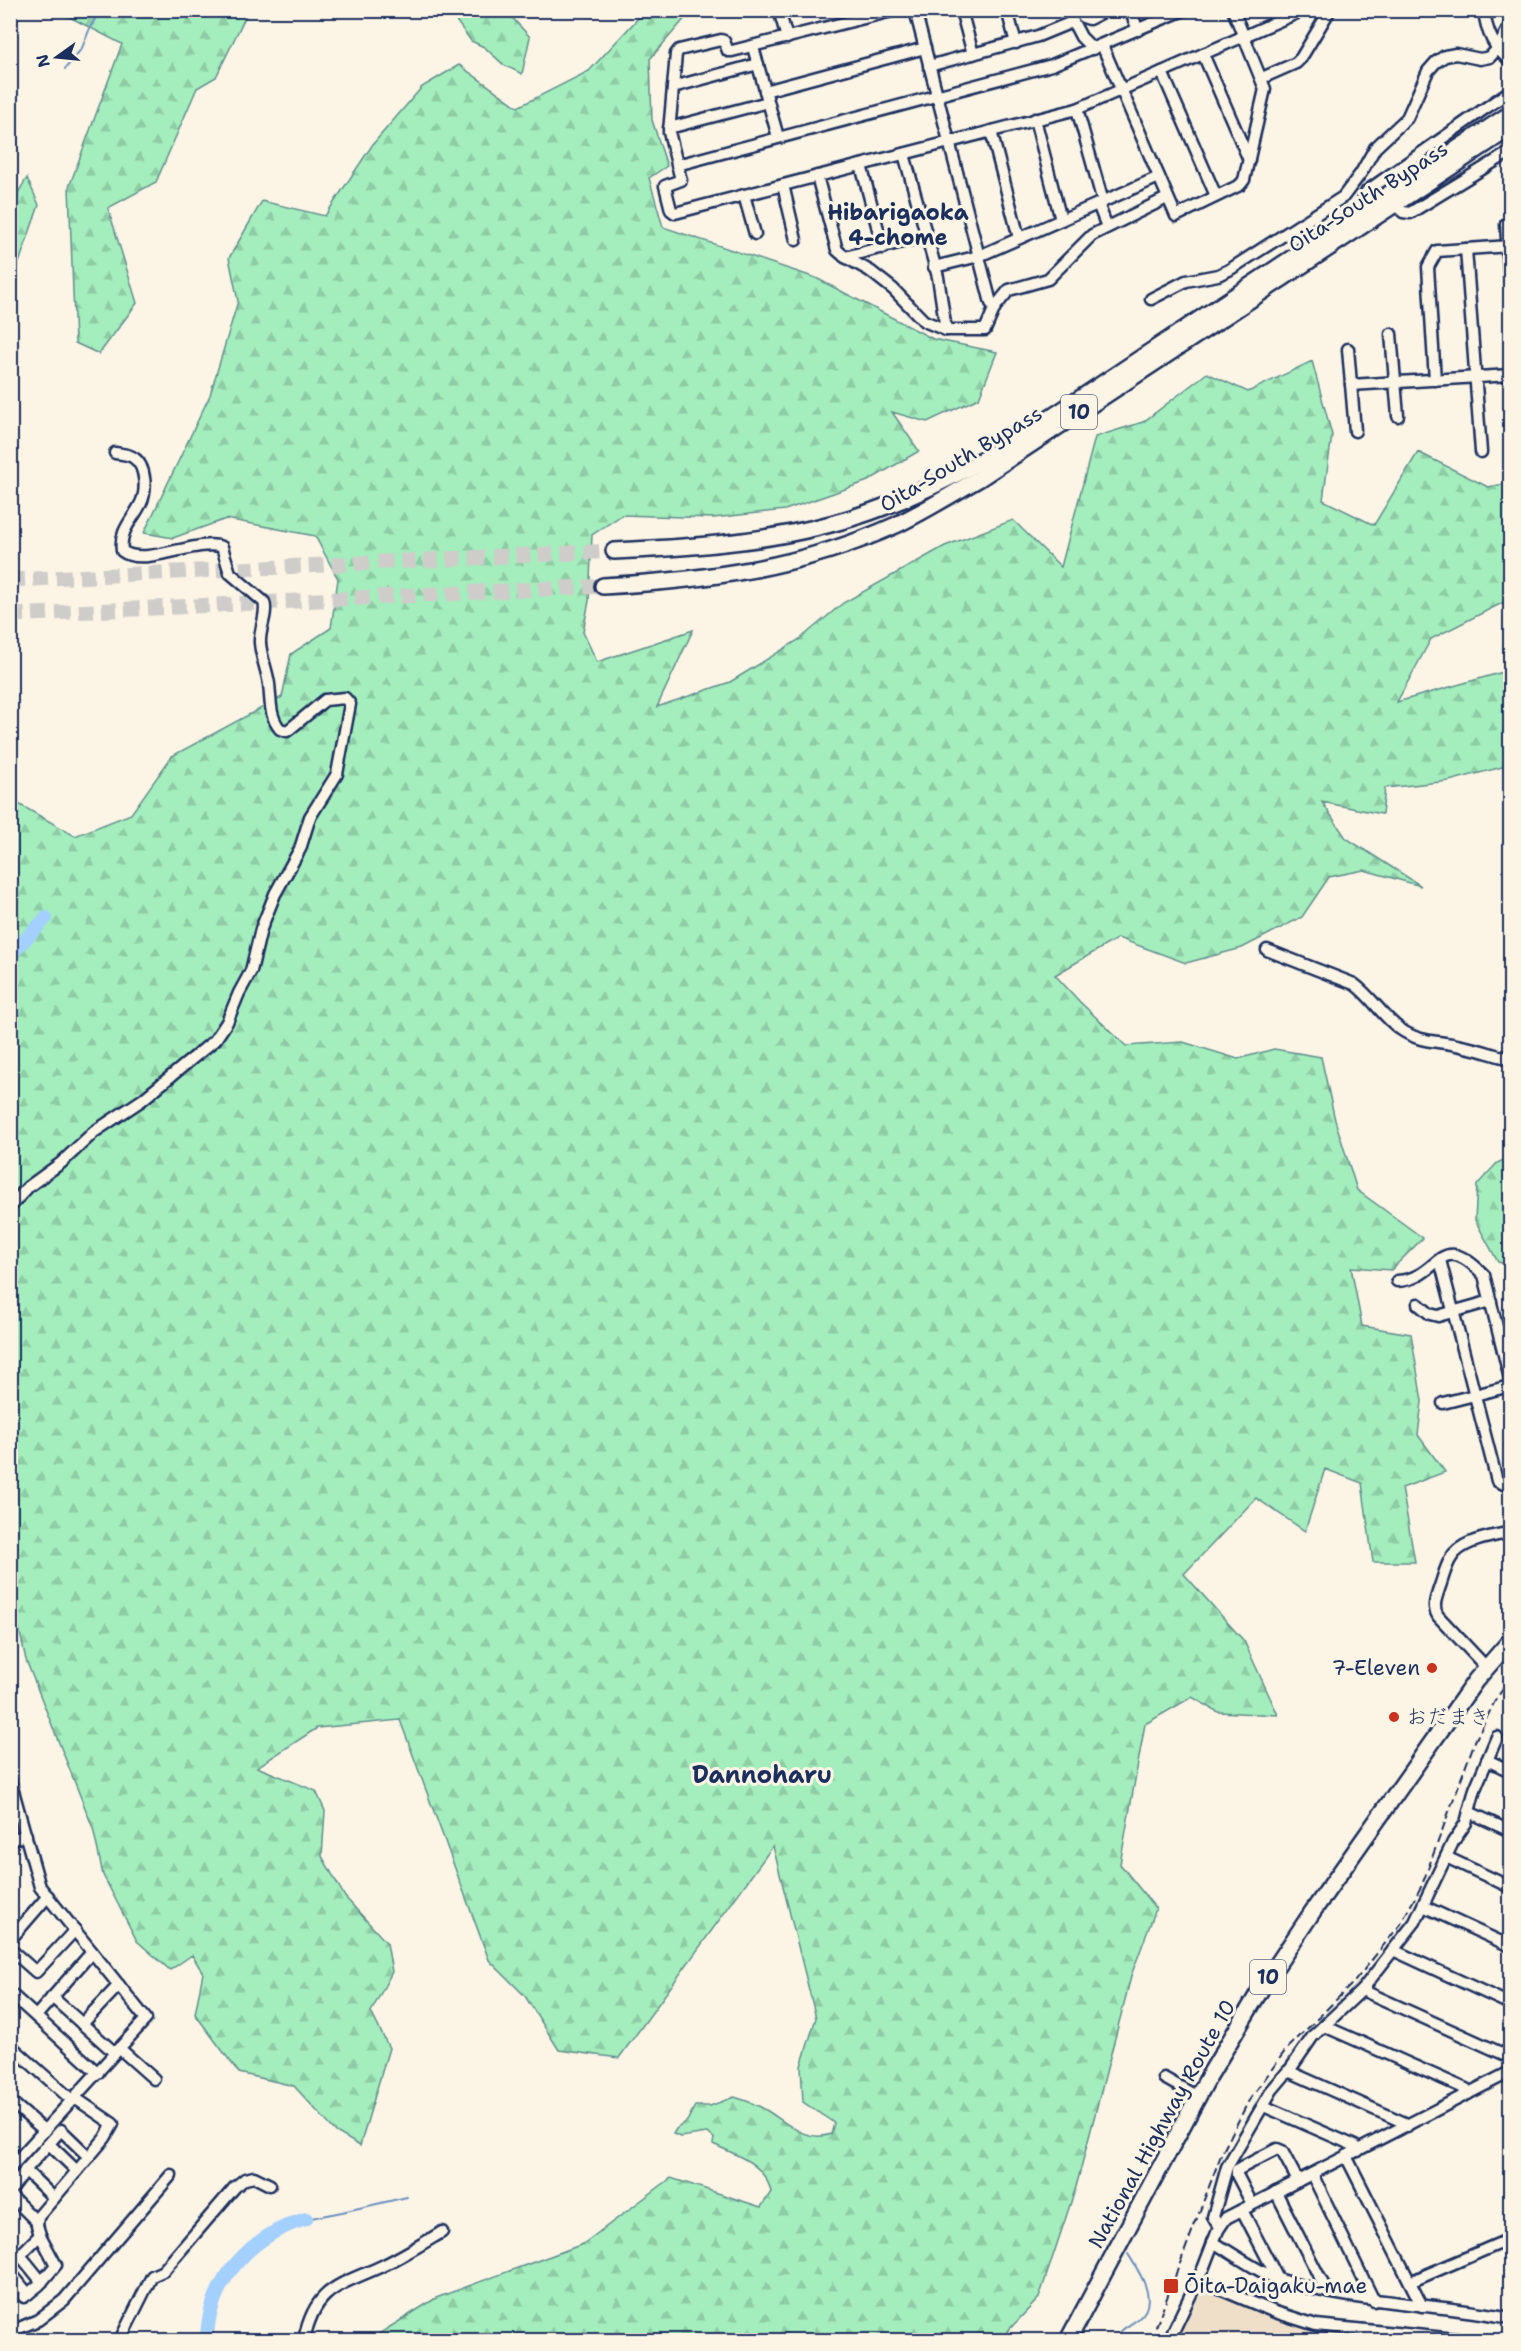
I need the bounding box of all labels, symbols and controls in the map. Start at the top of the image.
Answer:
north arrow [27,27,87,87]
text: N [31,52,55,70]
street label: Oita-South Bypass [1283,135,1453,259]
district label: Hibarigaoka 4-chome [827,198,969,252]
road number: 10 [1061,395,1097,429]
street label: Oita-South Bypass [874,399,1048,519]
place label: 7-Eleven [1331,1654,1420,1682]
marker: 7-Eleven [1425,1661,1439,1675]
place label: おだまき [1406,1703,1490,1731]
marker: おだまき [1387,1710,1401,1724]
district label: Dannoharu [692,1759,832,1791]
road number: 10 [1250,1960,1286,1994]
street label: National Highway Route 10 [1082,1995,1242,2253]
place label: Ōita-Daigaku-mae [1184,2272,1367,2300]
marker: Ōita-Daigaku-mae [1162,2277,1180,2295]

